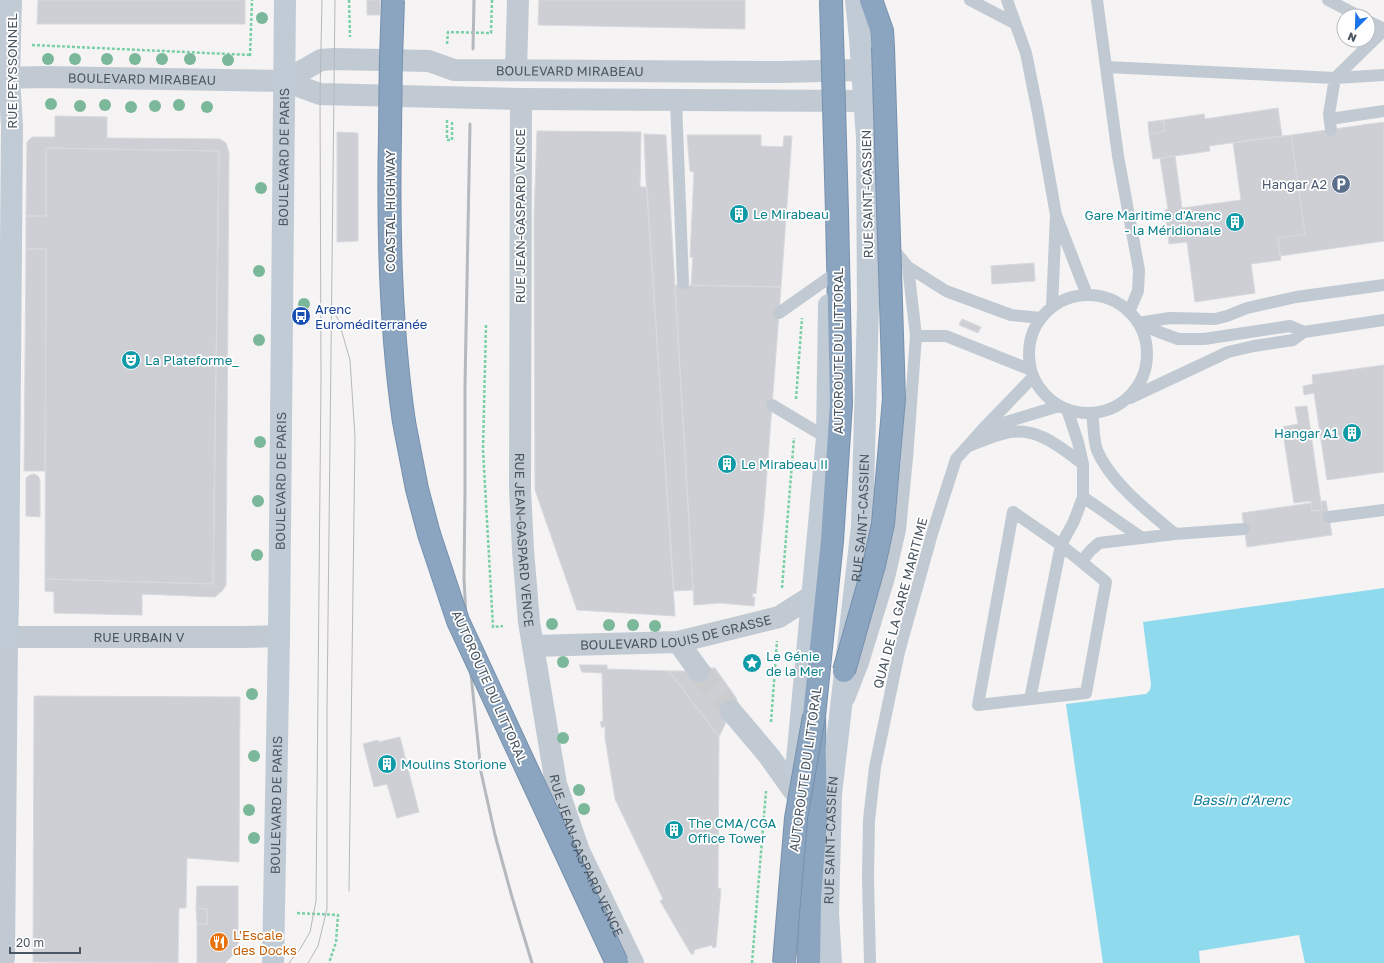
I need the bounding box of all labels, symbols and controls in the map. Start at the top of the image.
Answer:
north arrow [1336,8,1376,48]
street label: RUE PEYSSONNEL [4,13,20,129]
text: N [1346,30,1358,45]
street label: BOULEVARD MIRABEAU [496,62,644,79]
street label: BOULEVARD MIRABEAU [68,69,216,88]
street label: BOULEVARD DE PARIS [275,88,292,226]
street label: RUE JEAN-GASPARD VENCE [512,129,528,303]
street label: RUE SAINT-CASSIEN [858,130,876,258]
street label: COASTAL HIGHWAY [382,149,398,272]
parking icon: Hangar A2 [1330,173,1352,195]
place label: Hangar A2 [1262,176,1327,192]
building icon: Le Mirabeau [728,203,750,225]
place label: Le Mirabeau [753,206,829,222]
place label: Gare Maritime d'Arenc - la Méridionale [1085,207,1221,238]
building icon: Gare Maritime d'Arenc - la Méridionale [1224,211,1246,233]
street label: AUTOROUTE DU LITTORAL [830,267,846,434]
place label: Arenc Euroméditerranée [315,301,427,332]
bus stop icon: Arenc Euroméditerranée [290,305,312,327]
theatre icon: La Plateforme_ [120,349,142,371]
place label: La Plateforme_ [145,352,239,368]
street label: BOULEVARD DE PARIS [272,412,289,550]
building icon: Hangar A1 [1341,422,1363,444]
place label: Hangar A1 [1274,425,1338,441]
street label: RUE JEAN-GASPARD VENCE [512,453,538,628]
building icon: Le Mirabeau II [716,453,738,475]
street label: RUE SAINT-CASSIEN [848,453,872,583]
place label: Le Mirabeau II [741,456,828,472]
street label: QUAI DE LA GARE MARITIME [869,516,931,690]
street label: AUTOROUTE DU LITTORAL [449,608,531,767]
street label: BOULEVARD LOUIS DE GRASSE [580,611,773,653]
street label: RUE URBAIN V [94,629,185,645]
place label: Le Génie de la Mer [766,648,823,679]
place icon: Le Génie de la Mer [741,652,763,674]
street label: AUTOROUTE DU LITTORAL [785,685,825,853]
street label: BOULEVARD DE PARIS [267,736,285,874]
building icon: Moulins Storione [376,753,398,775]
place label: Moulins Storione [401,756,507,772]
street label: RUE JEAN-GASPARD VENCE [546,773,627,939]
street label: RUE SAINT-CASSIEN [820,775,841,905]
water label: Bassin d'Arenc [1192,791,1291,808]
place label: The CMA/CGA Office Tower [688,815,777,846]
building icon: The CMA/CGA Office Tower [663,819,685,841]
place label: L'Escale des Docks [233,927,297,958]
scale bar [10,929,80,955]
restaurant icon: L'Escale des Docks [208,931,230,953]
text: 20 m [16,935,44,950]

